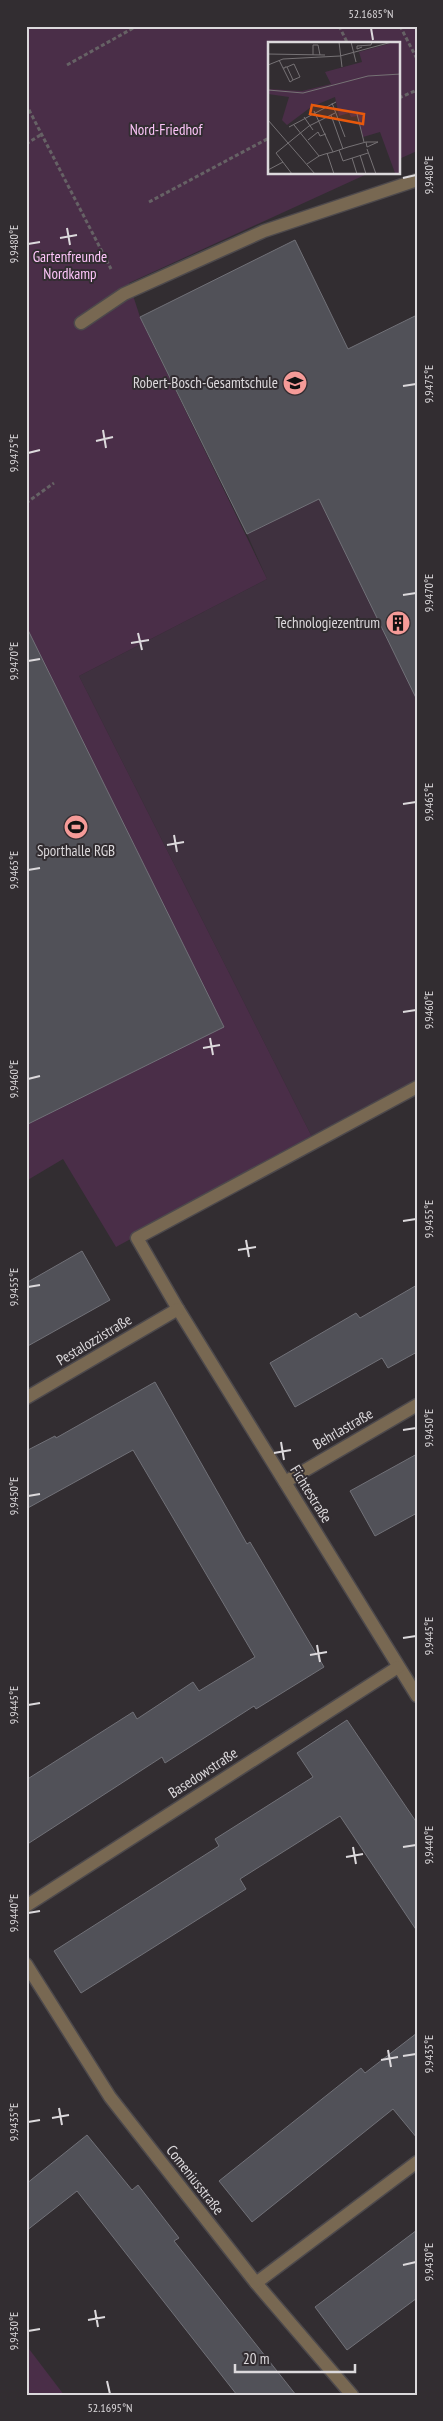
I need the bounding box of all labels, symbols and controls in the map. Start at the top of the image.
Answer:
text: 52.1685°N [348,6,394,21]
inset map [268,42,400,175]
park label: Nord-Friedhof [130,120,203,139]
text: 9.9480°E [421,156,436,194]
text: 9.9480°E [6,225,21,263]
park label: Gartenfreunde Nordkamp [33,247,107,283]
text: 9.9475°E [421,365,436,403]
school or university icon: Robert-Bosch-Gesamtschule [282,370,308,396]
place label: Robert-Bosch-Gesamtschule [133,373,278,392]
text: 9.9475°E [6,434,21,472]
text: 9.9470°E [421,574,436,612]
building icon: Technologiezentrum [385,610,411,636]
place label: Technologiezentrum [275,613,380,632]
text: 9.9470°E [6,642,21,680]
text: 9.9465°E [421,783,436,821]
sports icon: Sporthalle RGB [63,814,89,840]
place label: Sporthalle RGB [37,841,115,860]
text: 9.9465°E [6,851,21,889]
text: 9.9460°E [421,991,436,1029]
text: 9.9460°E [6,1060,21,1098]
text: 9.9455°E [421,1200,436,1238]
text: 9.9455°E [6,1268,21,1306]
street label: Pestalozzistraße [53,1310,135,1369]
street label: Behrlastraße [309,1404,376,1453]
text: 9.9450°E [421,1409,436,1447]
street label: Fichtestraße [286,1461,337,1526]
text: 9.9450°E [6,1477,21,1515]
text: 9.9445°E [421,1617,436,1655]
text: 9.9445°E [6,1686,21,1724]
street label: Basedowstraße [164,1743,241,1802]
text: 9.9440°E [421,1826,436,1864]
text: 9.9440°E [6,1894,21,1932]
text: 9.9435°E [421,2035,436,2073]
text: 9.9435°E [6,2103,21,2141]
street label: Comeniusstraße [162,2141,228,2218]
text: 9.9430°E [421,2243,436,2281]
text: 9.9430°E [6,2312,21,2350]
scale bar [235,2341,356,2373]
text: 20 m [243,2349,269,2368]
text: 52.1695°N [87,2400,133,2415]

